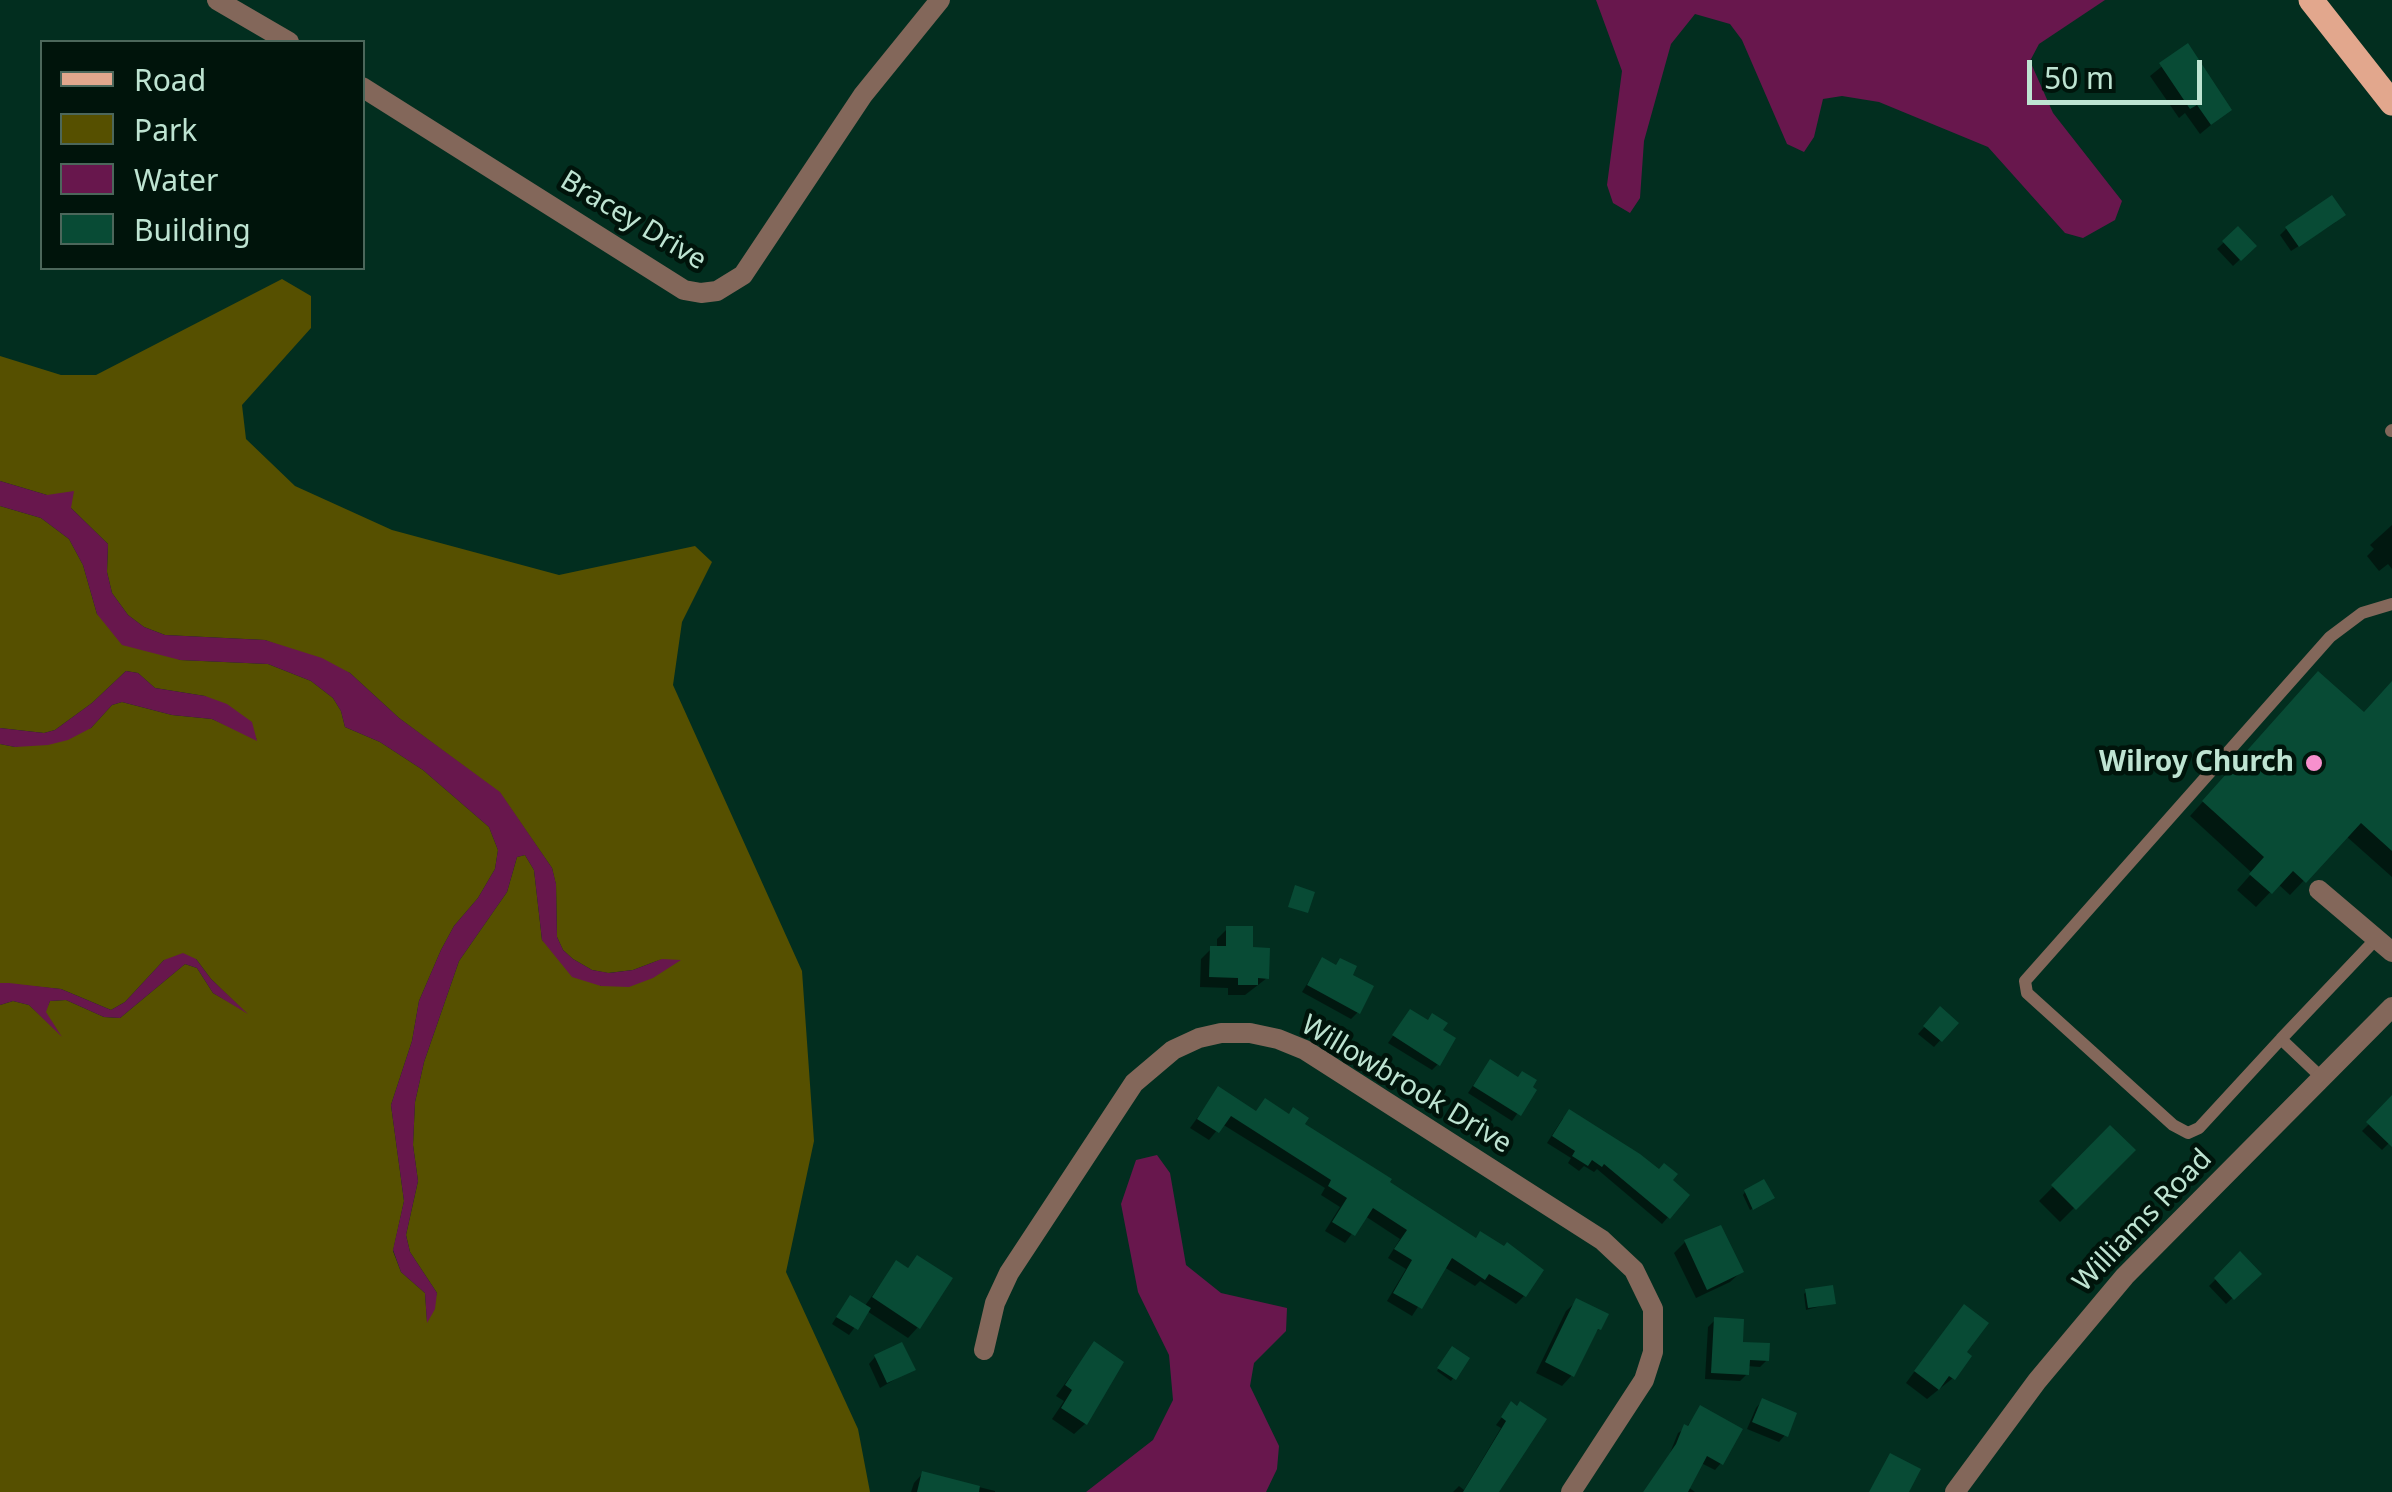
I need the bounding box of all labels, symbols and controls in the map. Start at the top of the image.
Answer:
legend [40,40,365,270]
scale bar [2032,40,2207,102]
text: 50 m [2044,57,2114,98]
text: Road [134,59,206,100]
text: Park [134,109,197,150]
text: Water [134,159,218,200]
street label: Bracey Drive [554,164,712,278]
text: Building [134,209,251,250]
place label: Wilroy Church [2099,746,2294,780]
marker: Wilroy Church [2303,752,2325,774]
street label: Willowbrook Drive [1295,1009,1517,1161]
street label: Williams Road [2067,1143,2219,1299]

